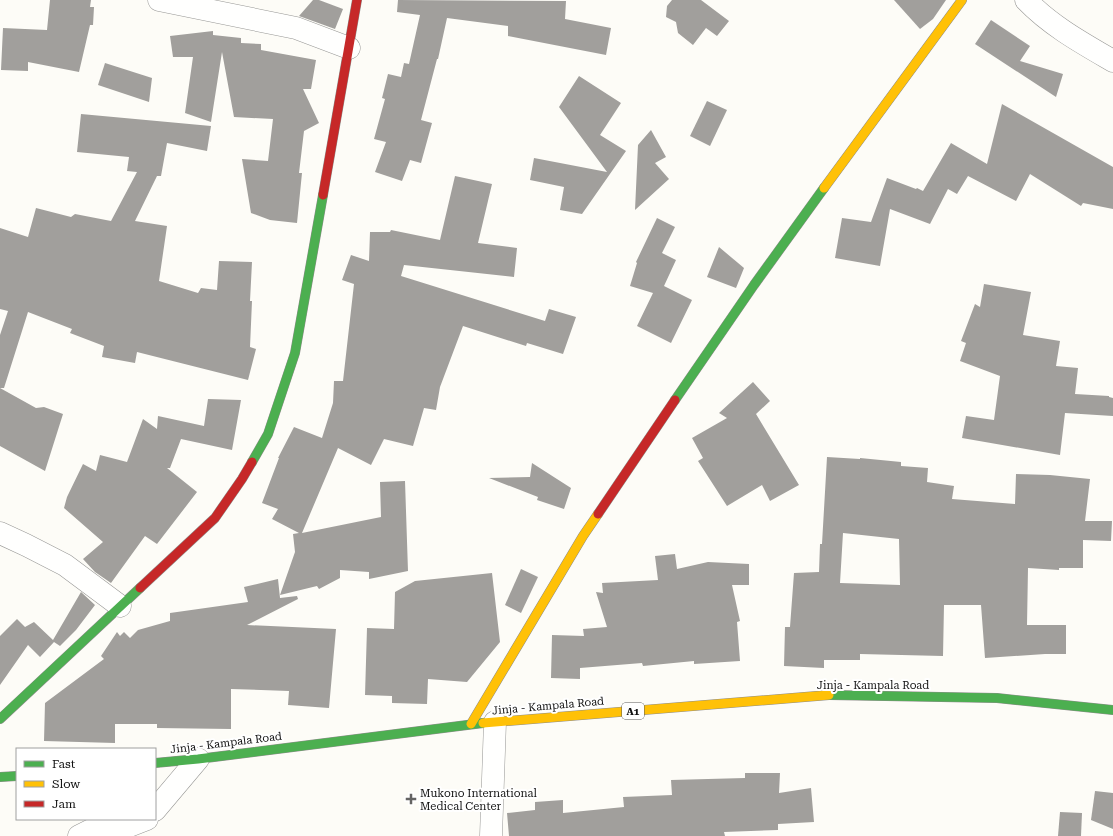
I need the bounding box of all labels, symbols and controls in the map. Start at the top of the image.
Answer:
street label: Jinja - Kampala Road [817,679,929,692]
street label: Jinja - Kampala Road [491,695,605,717]
road number: A1 [622,703,644,719]
street label: Jinja - Kampala Road [169,730,283,756]
legend [16,748,156,820]
text: Fast [52,757,76,771]
text: Slow [52,777,80,791]
place label: Mukono International Medical Center [420,787,537,813]
marker: Mukono International Medical Center [405,793,417,805]
text: Jam [52,797,76,811]

